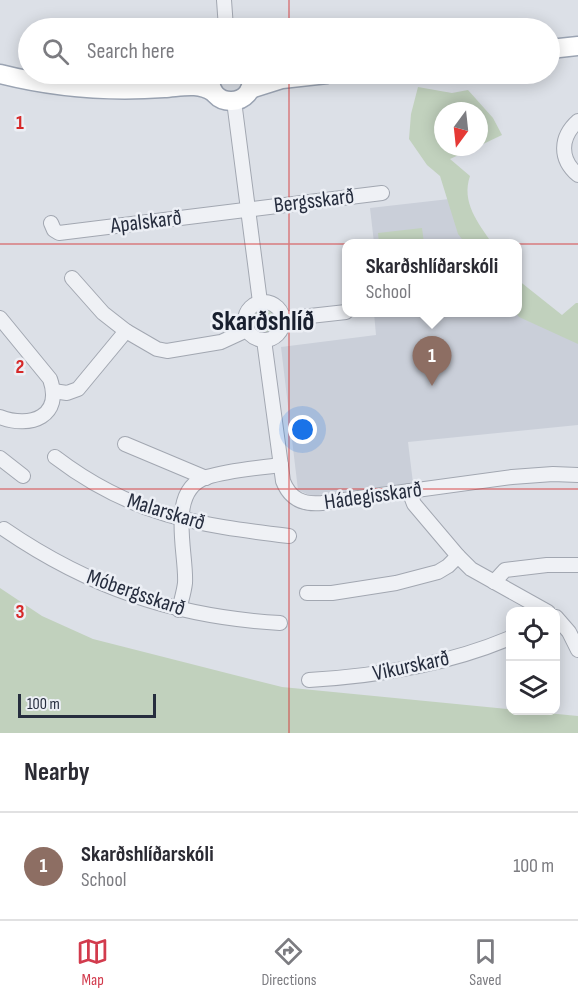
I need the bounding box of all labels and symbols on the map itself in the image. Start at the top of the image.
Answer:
north arrow [434,102,488,156]
text: 1 [16,111,24,135]
street label: Bergsskarð [272,183,356,219]
street label: Apalskarð [108,204,183,240]
district label: Skarðshlíð [212,305,314,338]
pin: 1 [412,336,452,386]
text: 2 [16,355,24,379]
your location [288,415,317,444]
street label: Hádegisskarð [323,476,423,516]
street label: Malarskarð [124,487,208,537]
street label: Móbergsskarð [83,564,189,622]
text: 3 [16,600,25,624]
street label: Vikurskarð [370,645,452,687]
scale bar [18,691,156,718]

